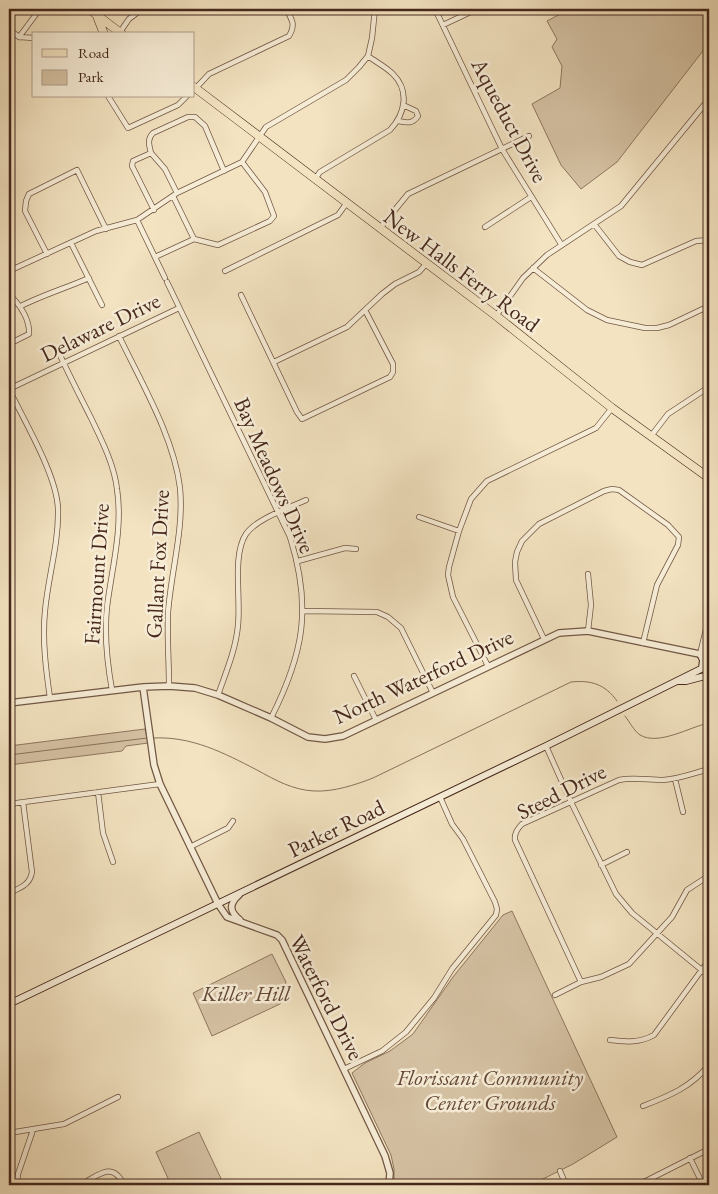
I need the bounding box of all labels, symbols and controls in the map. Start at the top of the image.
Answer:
legend [32,32,195,98]
text: Road [78,43,110,62]
street label: Aqueduct Drive [464,52,555,188]
text: Park [78,67,105,86]
street label: New Halls Ferry Road [378,202,546,339]
street label: Delaware Drive [36,286,165,369]
street label: Bay Meadows Drive [227,393,322,558]
street label: Gallant Fox Drive [139,489,176,639]
street label: Fairmount Drive [77,502,116,646]
street label: North Waterford Drive [329,622,518,731]
street label: Steed Drive [512,756,611,826]
street label: Parker Road [283,792,390,864]
street label: Waterford Drive [283,930,371,1065]
park label: Killer Hill [201,979,291,1008]
park label: Florissant Community Center Grounds [396,1063,583,1117]

